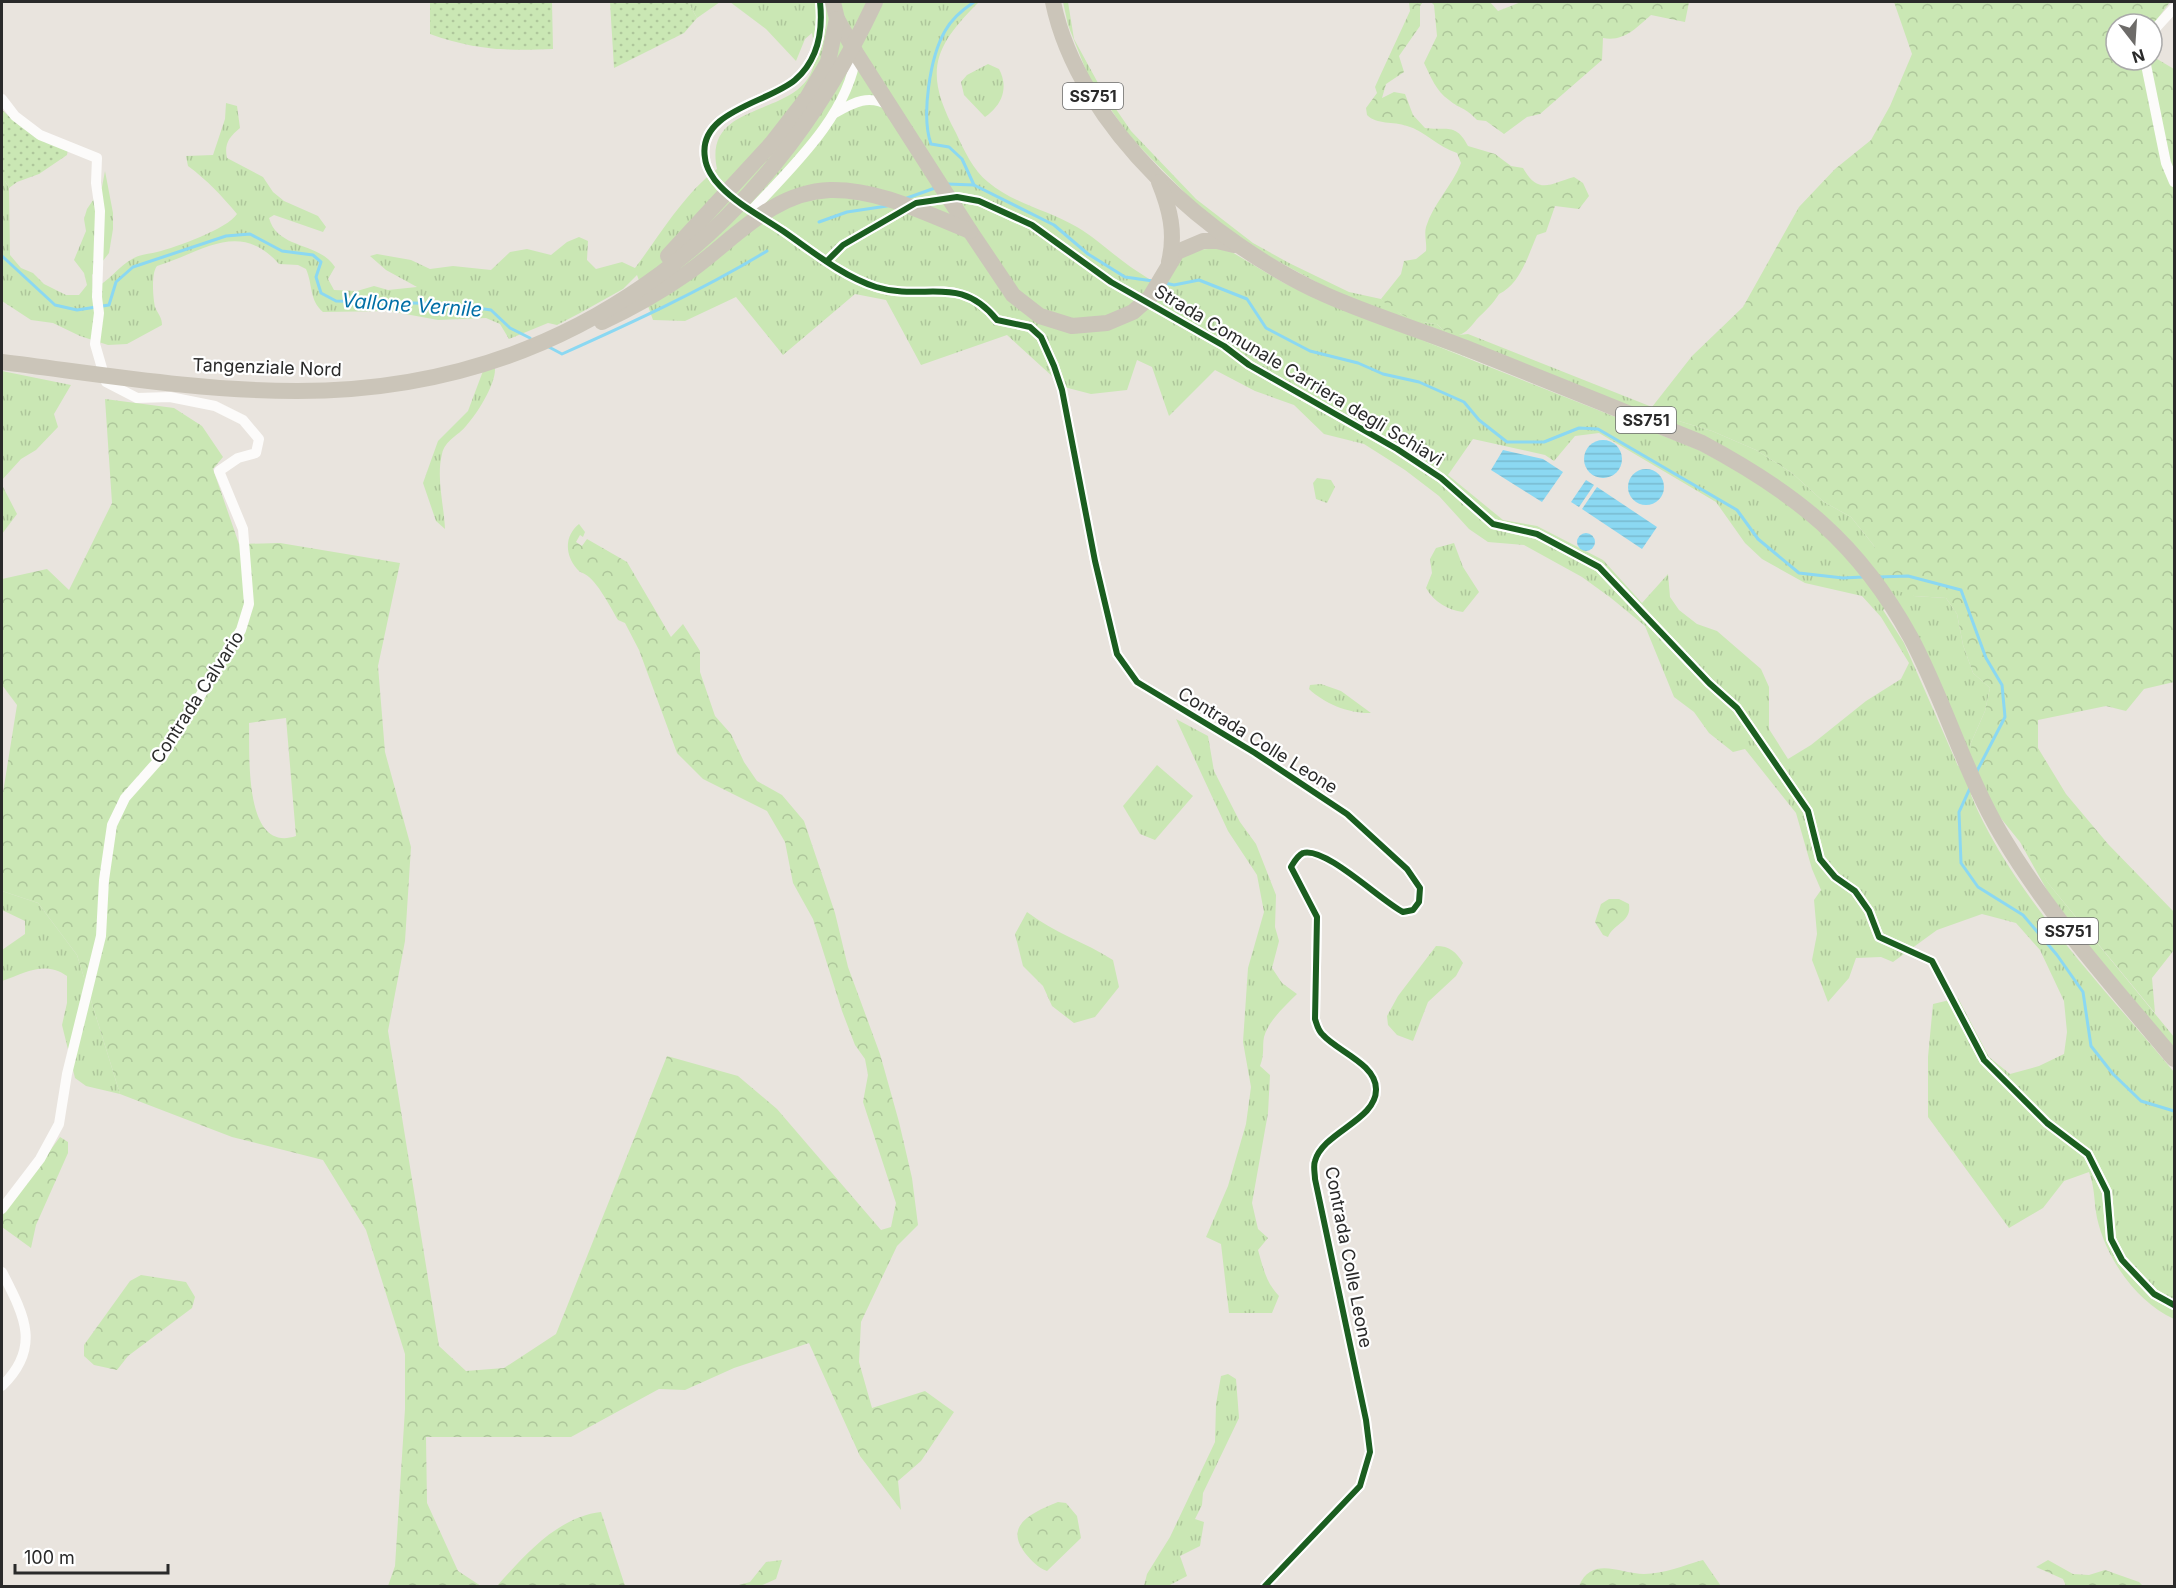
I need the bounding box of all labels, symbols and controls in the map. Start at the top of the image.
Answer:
north arrow [2104,12,2164,72]
text: N [2130,45,2147,68]
road number: SS751 [1063,83,1123,109]
street label: Strada Comunale Carriera degli Schiavi [1151,280,1447,470]
water label: Vallone Vernile [341,288,483,322]
street label: Tangenziale Nord [192,354,342,380]
road number: SS751 [1616,407,1676,433]
street label: Contrada Calvario [146,627,248,767]
street label: Contrada Colle Leone [1174,682,1342,798]
road number: SS751 [2038,918,2098,944]
street label: Contrada Colle Leone [1321,1165,1377,1349]
scale bar [15,1537,168,1575]
text: 100 m [24,1547,75,1568]

